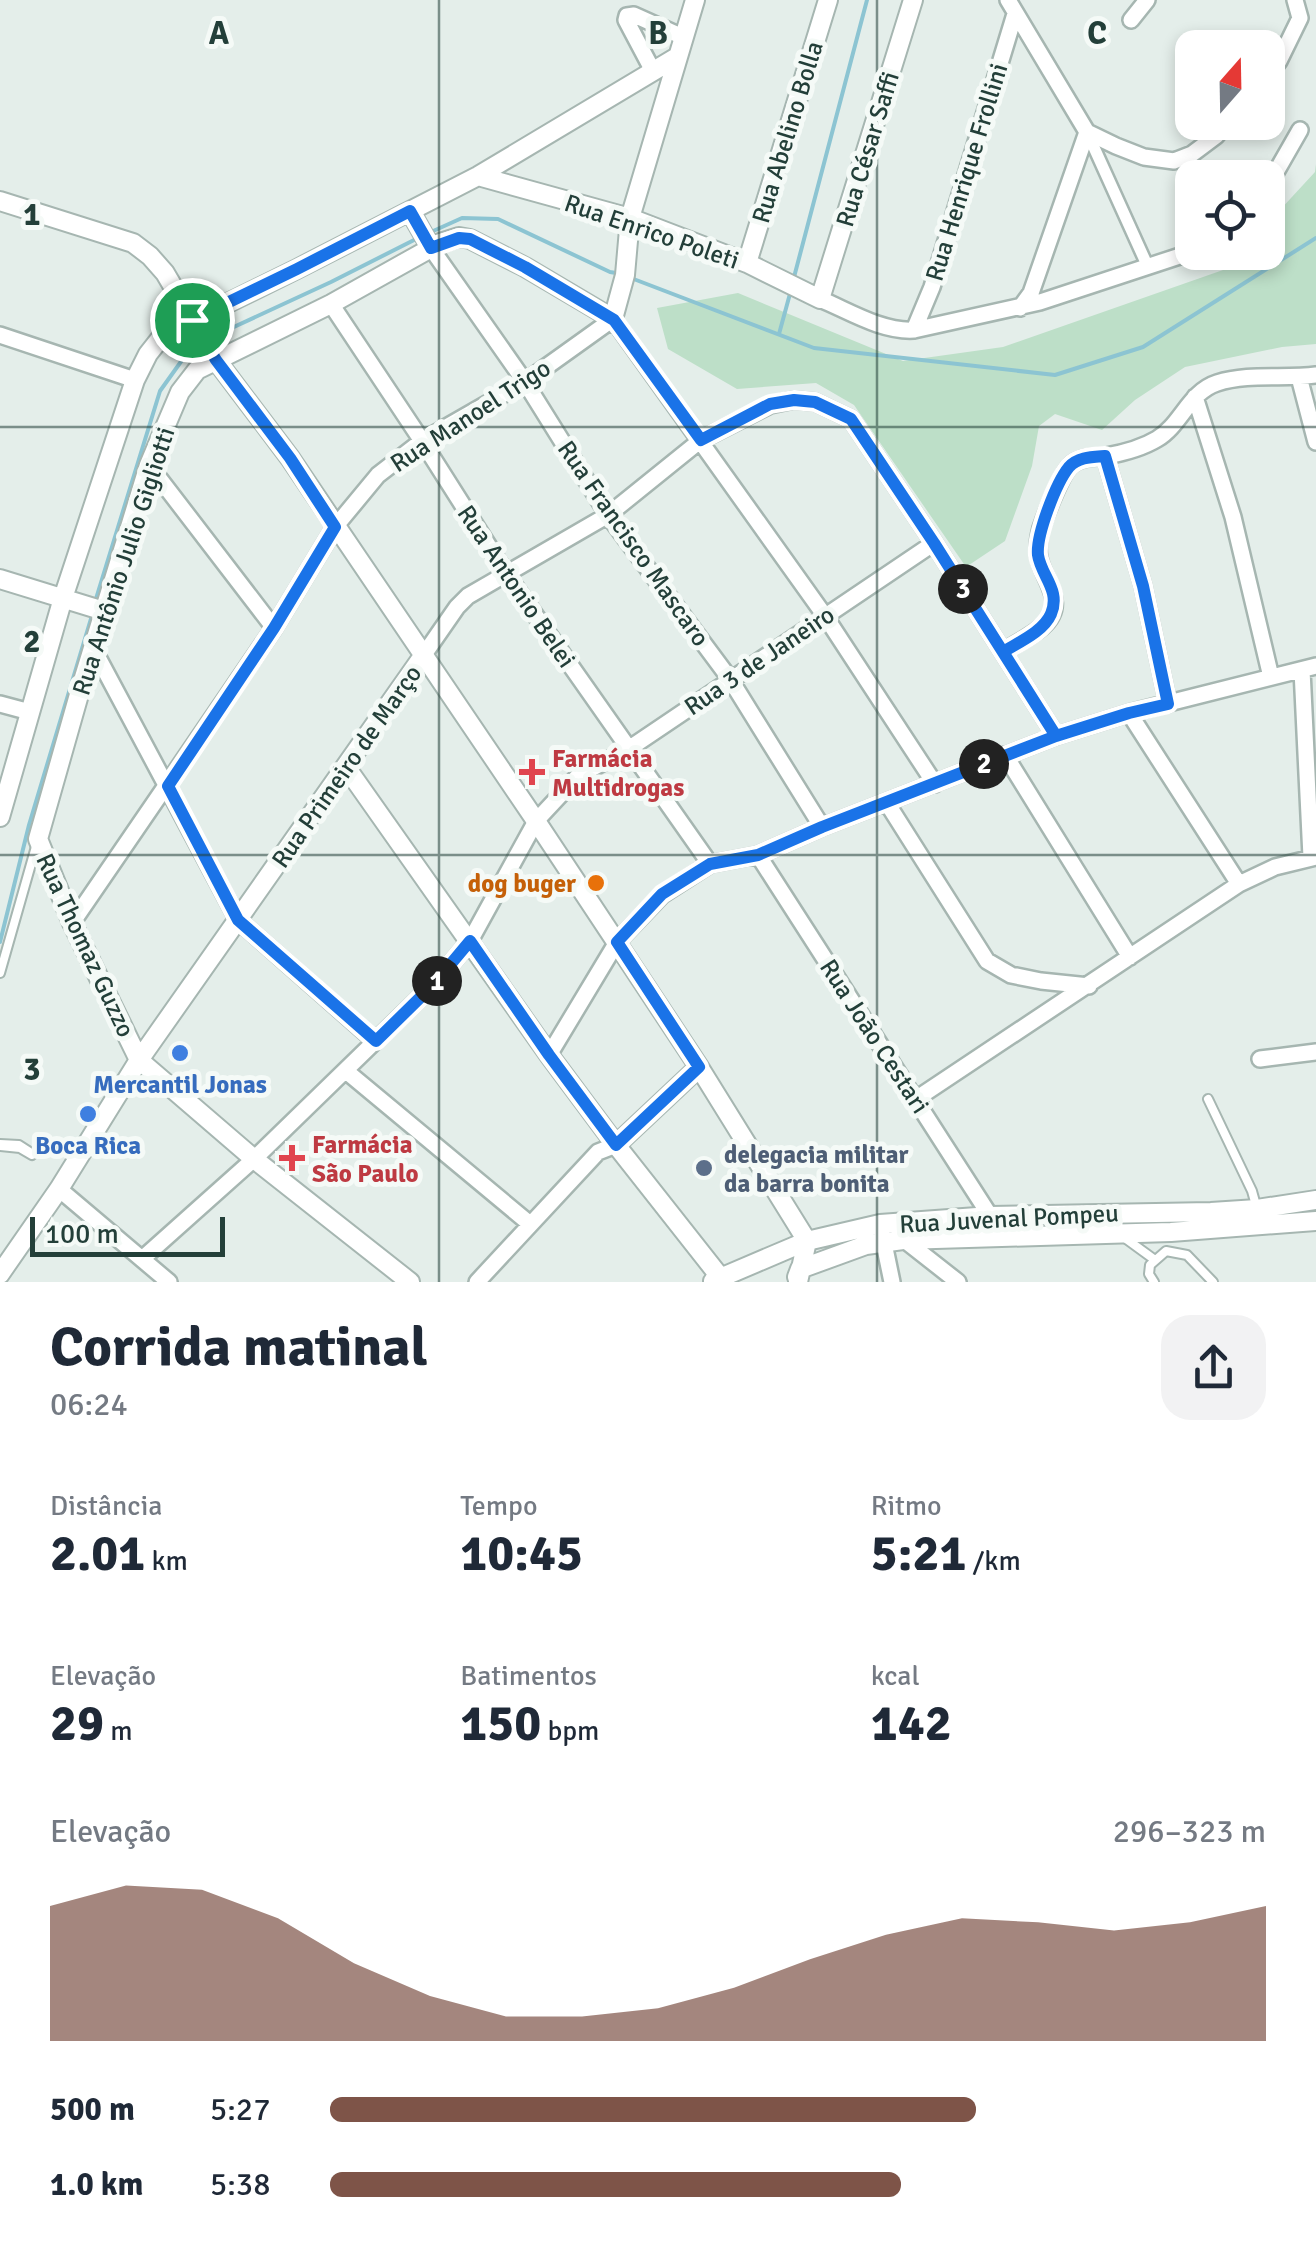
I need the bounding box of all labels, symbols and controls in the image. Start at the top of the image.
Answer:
text: A [209,14,230,53]
text: B [648,14,668,53]
text: C [1087,14,1107,53]
north arrow [1175,30,1285,140]
map controls [1175,30,1285,270]
street label: Rua Abelino Bolla [745,37,830,227]
street label: Rua Henrique Frollini [919,59,1014,285]
street label: Rua César Saffi [829,68,906,231]
button: locate [1175,160,1285,270]
street label: Rua Enrico Poleti [561,187,743,276]
text: 1 [23,195,41,234]
pin [150,278,235,363]
icon: arrive [165,293,220,348]
street label: Rua Manoel Trigo [384,352,556,479]
street label: Rua Antônio Julio Gigliotti [65,423,182,699]
street label: Rua Francisco Mascaro [551,434,716,652]
street label: Rua Antonio Belei [451,499,582,674]
pin: 3 [938,564,988,614]
text: 3 [955,572,971,606]
street label: Rua 3 de Janeiro [678,599,840,722]
text: 2 [23,622,41,661]
street label: Rua Primeiro de Março [265,659,428,874]
pin: 2 [959,739,1009,789]
place label: Farmácia Multidrogas [552,743,684,803]
text: 2 [976,747,992,781]
marker: Farmácia Multidrogas [521,761,543,783]
street label: Rua Thomaz Guzzo [29,848,142,1042]
place label: dog buger [468,868,576,899]
marker: dog buger [585,872,607,894]
street label: Rua João Cestari [813,953,936,1119]
pin: 1 [412,956,462,1006]
text: 1 [429,964,445,998]
marker: Mercantil Jonas [169,1042,191,1064]
text: 3 [23,1050,41,1089]
place label: Mercantil Jonas [93,1069,267,1100]
marker: Boca Rica [77,1103,99,1125]
place label: Farmácia São Paulo [312,1129,419,1189]
place label: Boca Rica [35,1130,141,1161]
place label: delegacia militar da barra bonita [724,1139,909,1199]
marker: Farmácia São Paulo [281,1147,303,1169]
marker: delegacia militar da barra bonita [693,1157,715,1179]
street label: Rua Juvenal Pompeu [898,1197,1120,1240]
scale bar [30,1212,225,1256]
text: 100 m [45,1217,119,1251]
text: Corrida matinal [50,1313,428,1381]
button: share [1161,1315,1266,1420]
text: 06:24 [50,1385,128,1424]
text: Distância [50,1489,163,1523]
text: Tempo [460,1489,538,1523]
text: Ritmo [871,1489,942,1523]
text: 2.01 [50,1523,145,1585]
text: 10:45 [460,1523,583,1585]
text: 5:21 [871,1523,966,1585]
text: km [145,1544,188,1578]
text: /km [966,1544,1021,1578]
text: Elevação [50,1659,156,1693]
text: Batimentos [460,1659,597,1693]
text: kcal [871,1659,920,1693]
text: 29 [50,1693,104,1755]
text: 150 [460,1693,541,1755]
text: 142 [871,1693,952,1755]
text: m [104,1714,133,1748]
text: bpm [541,1714,599,1748]
text: Elevação [50,1812,171,1851]
text: 296–323 m [1113,1812,1266,1851]
text: 500 m [50,2090,135,2129]
text: 5:27 [210,2090,270,2129]
text: 1.0 km [50,2165,143,2204]
text: 5:38 [210,2165,270,2204]

